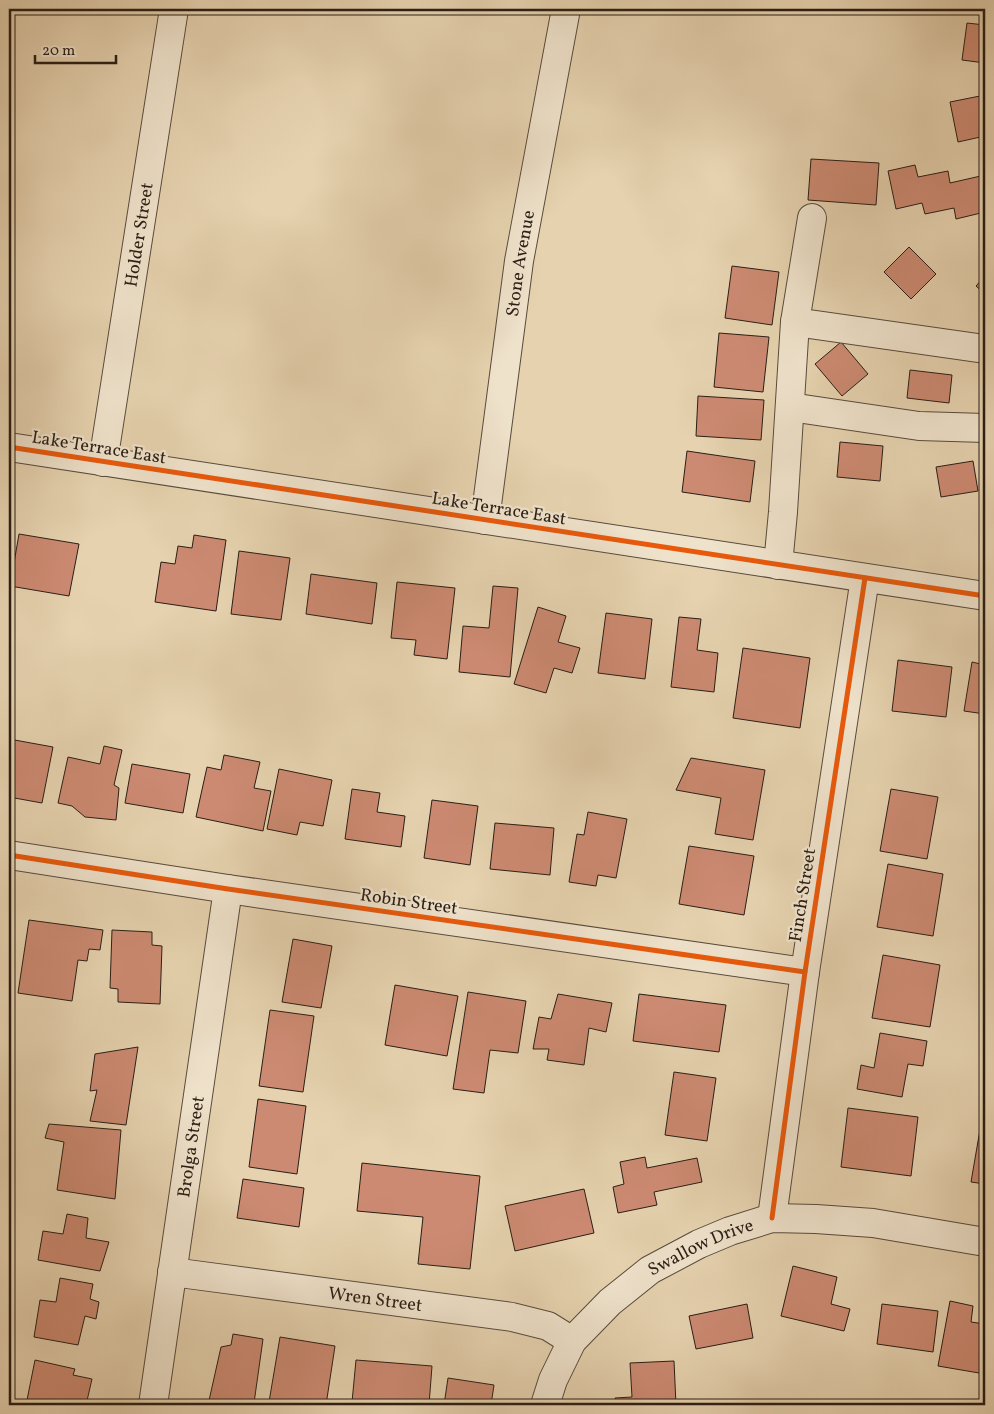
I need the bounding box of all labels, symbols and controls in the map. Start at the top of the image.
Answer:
scale bar [35,32,116,64]
text: 20 m [42,41,75,62]
street label: Holder Street [120,181,161,289]
street label: Stone Avenue [501,208,542,318]
street label: Lake Terrace East [30,425,168,471]
street label: Lake Terrace East [430,486,568,532]
street label: Finch Street [784,846,823,944]
street label: Robin Street [358,883,459,922]
street label: Brolga Street [172,1094,212,1199]
street label: Swallow Drive [644,1214,757,1283]
street label: Wren Street [326,1282,424,1319]

